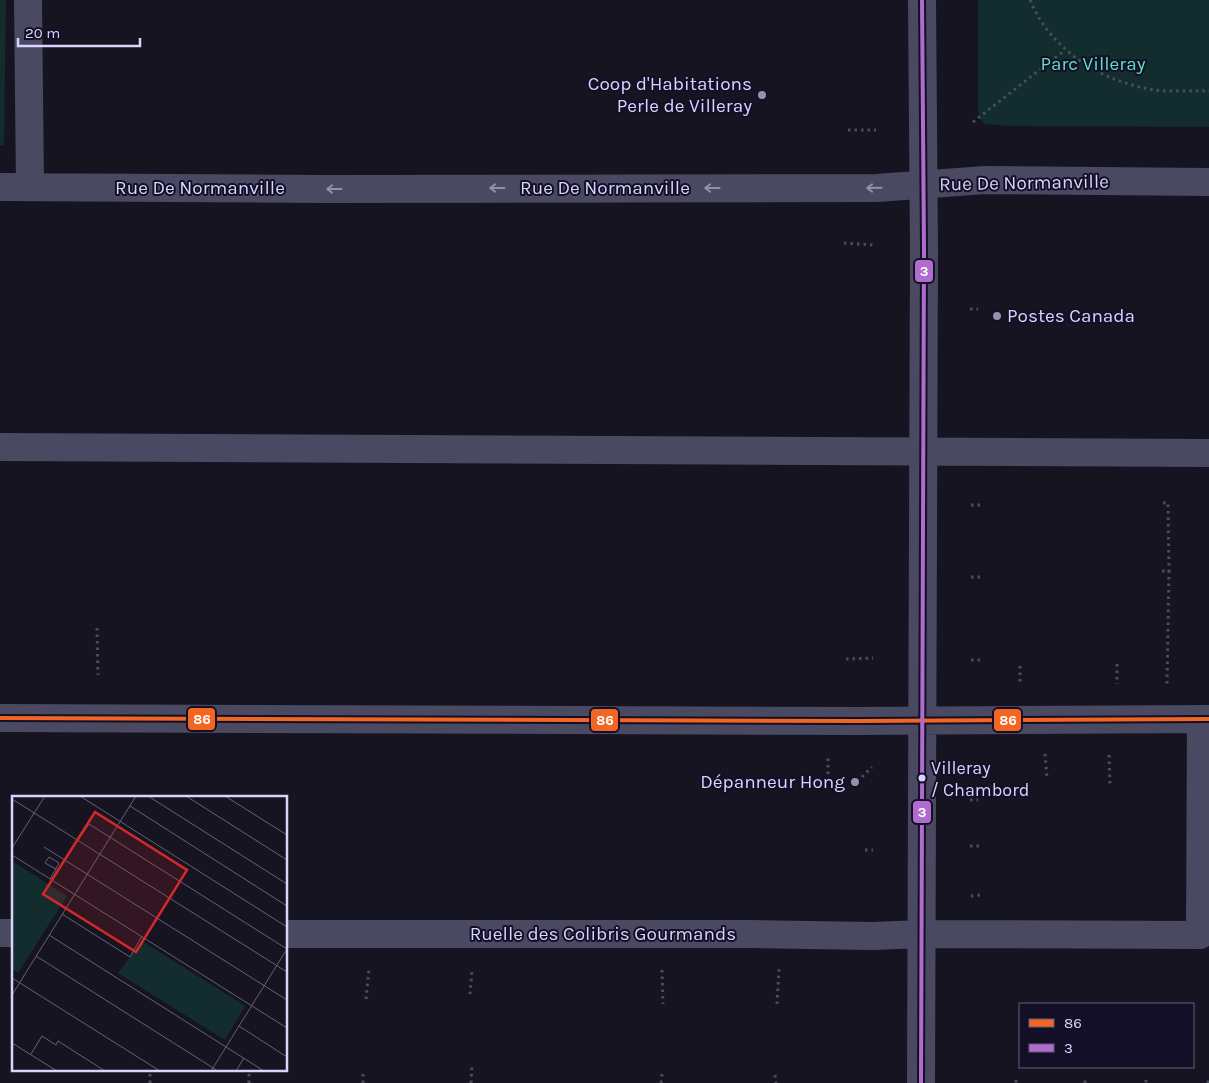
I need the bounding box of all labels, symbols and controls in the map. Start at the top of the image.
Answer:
scale bar [18,15,140,47]
text: 20 m [25,24,60,42]
park label: Parc Villeray [1040,53,1146,75]
place label: Coop d'Habitations Perle de Villeray [588,73,752,117]
marker: Coop d'Habitations Perle de Villeray [756,89,768,101]
street label: Rue De Normanville [939,171,1109,195]
street label: Rue De Normanville [115,177,285,199]
street label: Rue De Normanville [520,177,690,199]
one-way arrow [489,183,506,193]
one-way arrow [704,183,720,193]
one-way arrow [867,183,883,193]
one-way arrow [327,184,343,194]
line badge: 3 [914,259,934,283]
text: 3 [920,263,928,280]
place label: Postes Canada [1007,305,1135,327]
marker: Postes Canada [991,310,1003,322]
line badge: 86 [187,707,216,731]
line badge: 86 [590,708,619,732]
line badge: 86 [993,708,1022,732]
text: 86 [193,711,211,728]
text: 86 [596,712,614,729]
text: 86 [999,712,1017,729]
place label: Villeray / Chambord [931,757,1029,801]
place label: Dépanneur Hong [700,771,845,793]
marker: Villeray / Chambord [917,773,927,783]
marker: Dépanneur Hong [849,776,861,788]
inset map [12,796,288,1070]
line badge: 3 [912,800,932,824]
text: 3 [918,804,926,821]
street label: Ruelle des Colibris Gourmands [470,923,736,945]
legend [1019,1003,1194,1068]
text: 86 [1064,1014,1082,1032]
text: 3 [1064,1039,1073,1057]

